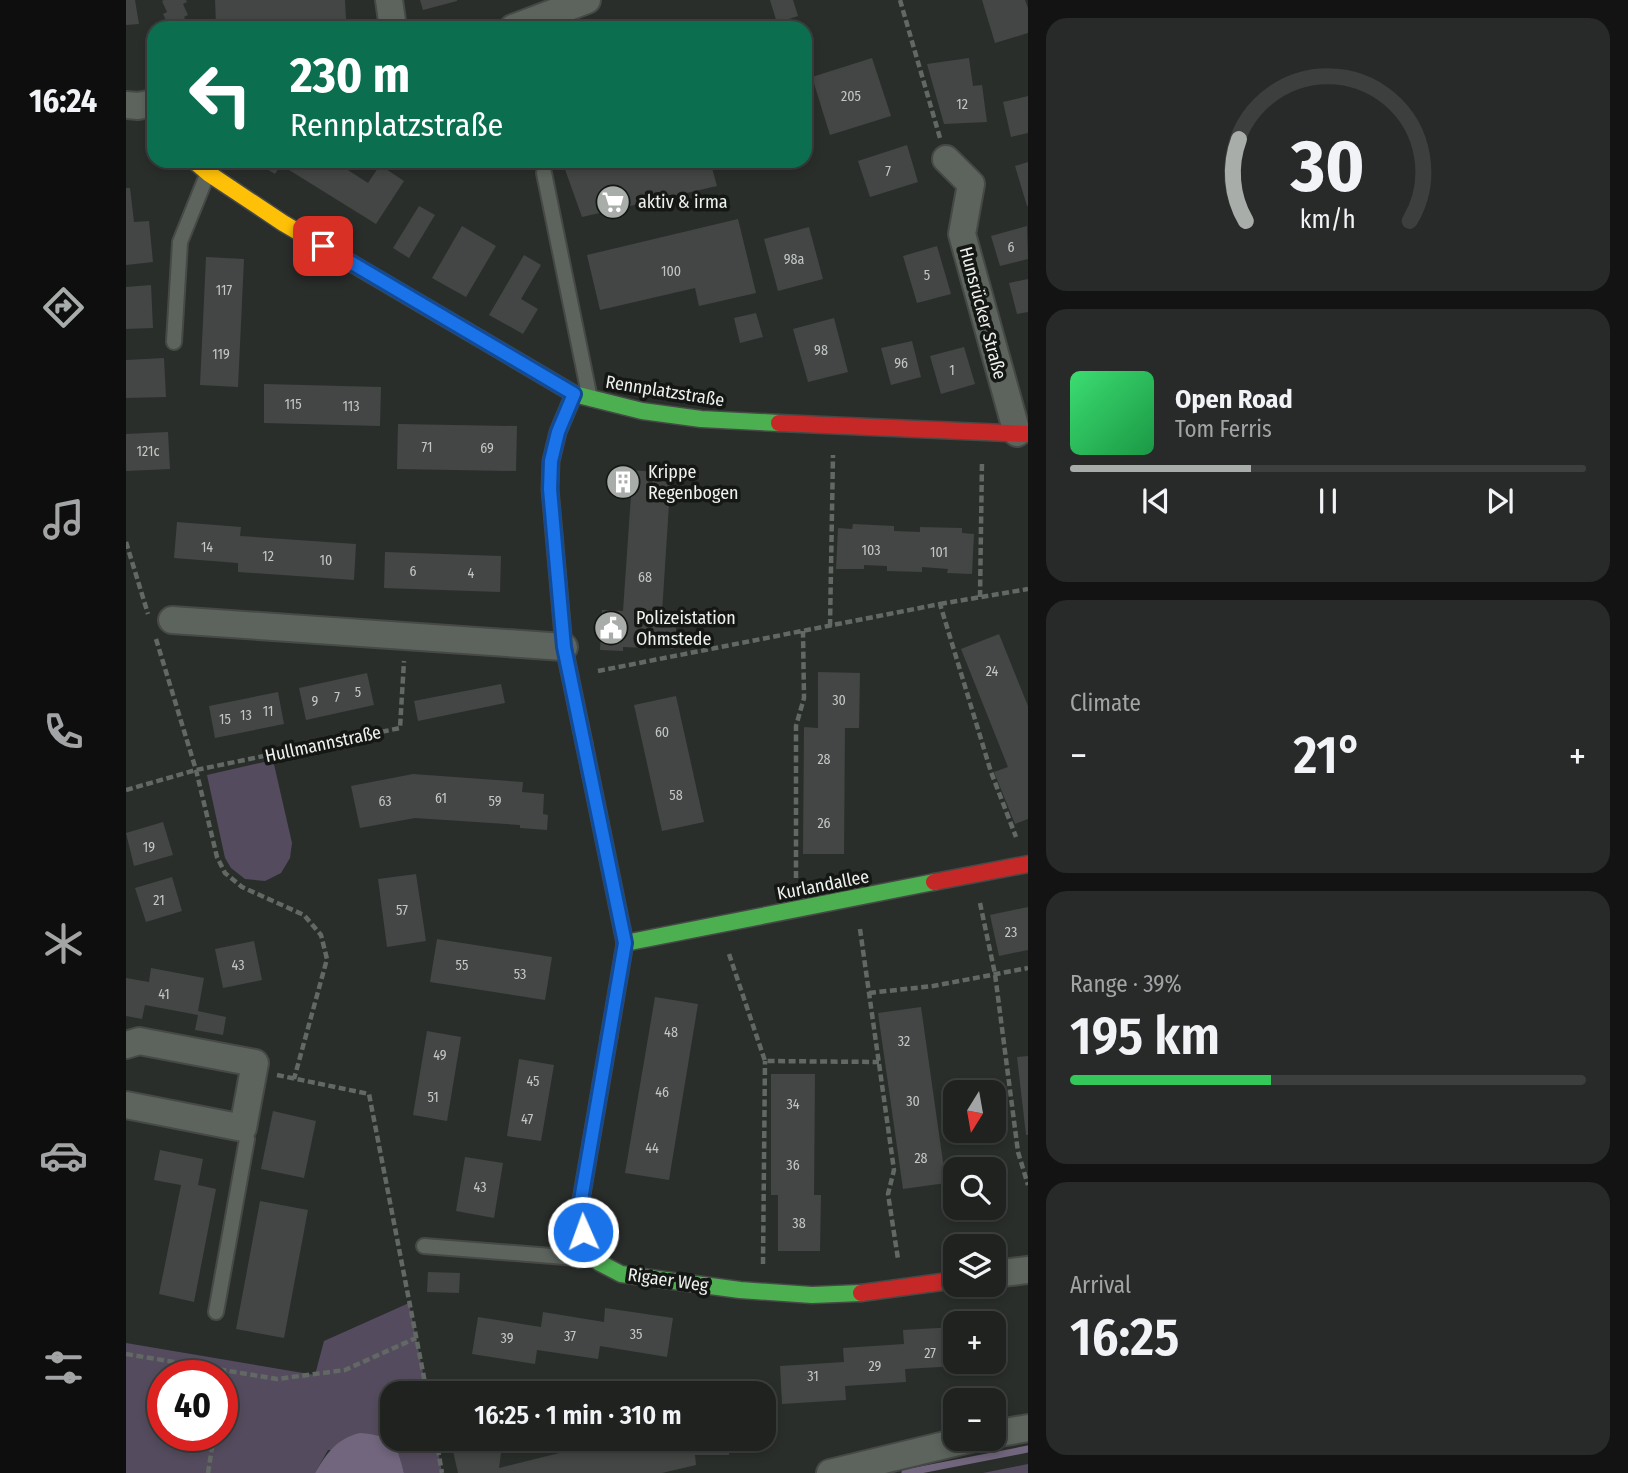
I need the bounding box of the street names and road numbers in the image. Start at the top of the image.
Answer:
street label: Hunsrücker Straße [955,244,1011,382]
street label: Rennplatzstraße [604,371,726,411]
street label: Hullmannstraße [263,721,383,767]
street label: Kurlandallee [775,865,871,905]
street label: Rigaer Weg [626,1263,710,1297]

